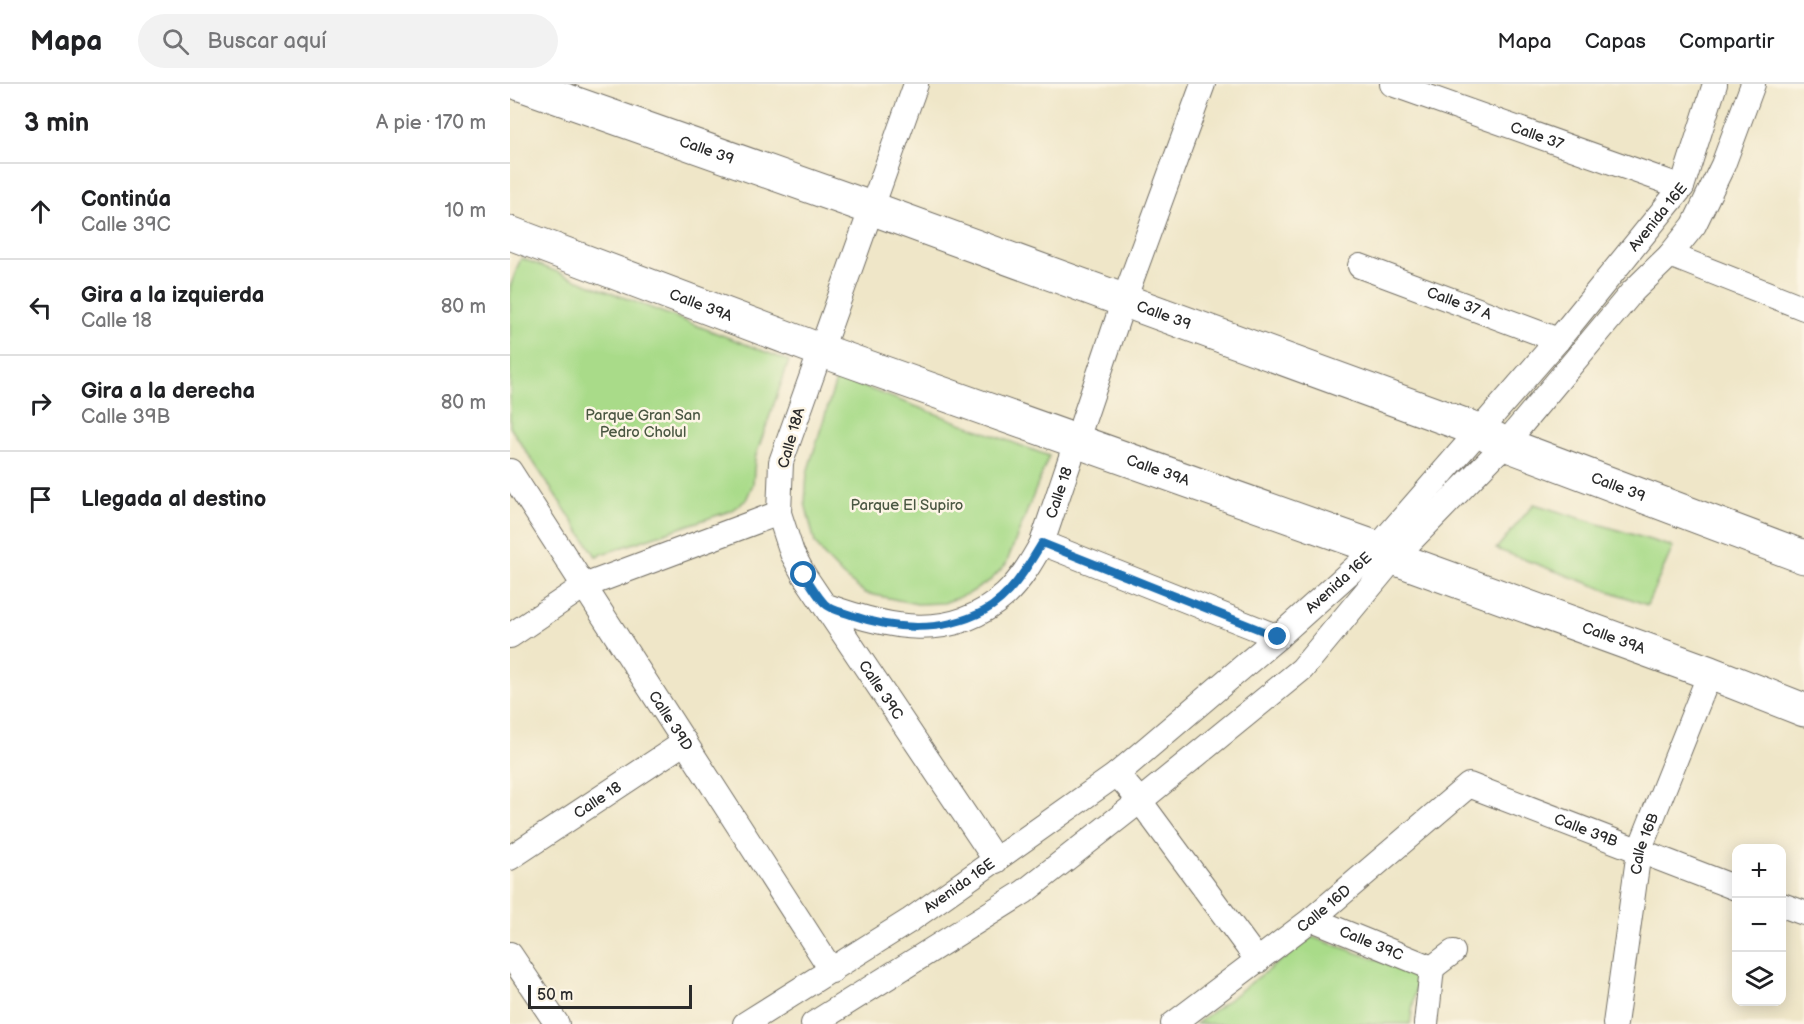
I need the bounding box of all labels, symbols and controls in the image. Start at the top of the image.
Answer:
search box [138,14,558,68]
text: Mapa [30,25,102,58]
icon: search [159,25,192,58]
text: Buscar aquí [207,28,326,55]
text: Mapa [1498,29,1552,54]
text: Capas [1585,29,1646,54]
text: Compartir [1679,29,1774,54]
text: 3 min [24,108,89,139]
text: A pie · 170 m [376,111,486,135]
street label: Calle 37 [1508,118,1567,154]
street label: Calle 39 [677,132,736,169]
street label: Avenida 16E [1625,179,1692,255]
text: Continúa [81,186,171,213]
icon: ahead [24,195,57,228]
text: 10 m [445,199,486,223]
text: Calle 39C [81,213,171,237]
text: Gira a la izquierda [81,282,265,309]
street label: Calle 37 A [1424,283,1495,325]
street label: Calle 39A [667,285,736,326]
icon: left [24,291,57,324]
text: 80 m [441,295,486,319]
street label: Calle 39 [1134,297,1193,334]
text: Calle 18 [81,309,152,333]
text: Gira a la derecha [81,378,255,405]
icon: right [24,387,57,420]
text: 80 m [441,391,486,415]
text: Calle 39B [81,405,170,429]
street label: Calle 18A [774,405,809,471]
park label: Parque Gran San Pedro Cholul [585,406,701,442]
street label: Calle 39A [1124,451,1193,491]
street label: Calle 18 [1042,464,1077,521]
street label: Calle 39 [1588,468,1648,506]
icon: arrive [24,483,57,516]
text: Llegada al destino [81,486,266,513]
park label: Parque El Supiro [851,496,963,515]
street label: Avenida 16E [1302,548,1376,618]
route start [790,561,816,587]
street label: Calle 39A [1579,618,1648,659]
route end [1264,623,1290,649]
street label: Calle 39C [854,657,908,724]
street label: Calle 39D [644,687,697,755]
street label: Calle 18 [570,778,625,823]
street label: Calle 39B [1551,810,1620,852]
street label: Calle 16B [1627,810,1663,876]
map controls [1732,844,1786,1006]
button: + [1732,844,1786,898]
street label: Avenida 16E [920,854,999,918]
street label: Calle 16D [1293,881,1355,937]
button: − [1732,898,1786,952]
street label: Calle 39C [1336,922,1406,965]
button: layers [1732,952,1786,1006]
scale bar [528,982,692,1010]
text: 50 m [537,986,573,1005]

